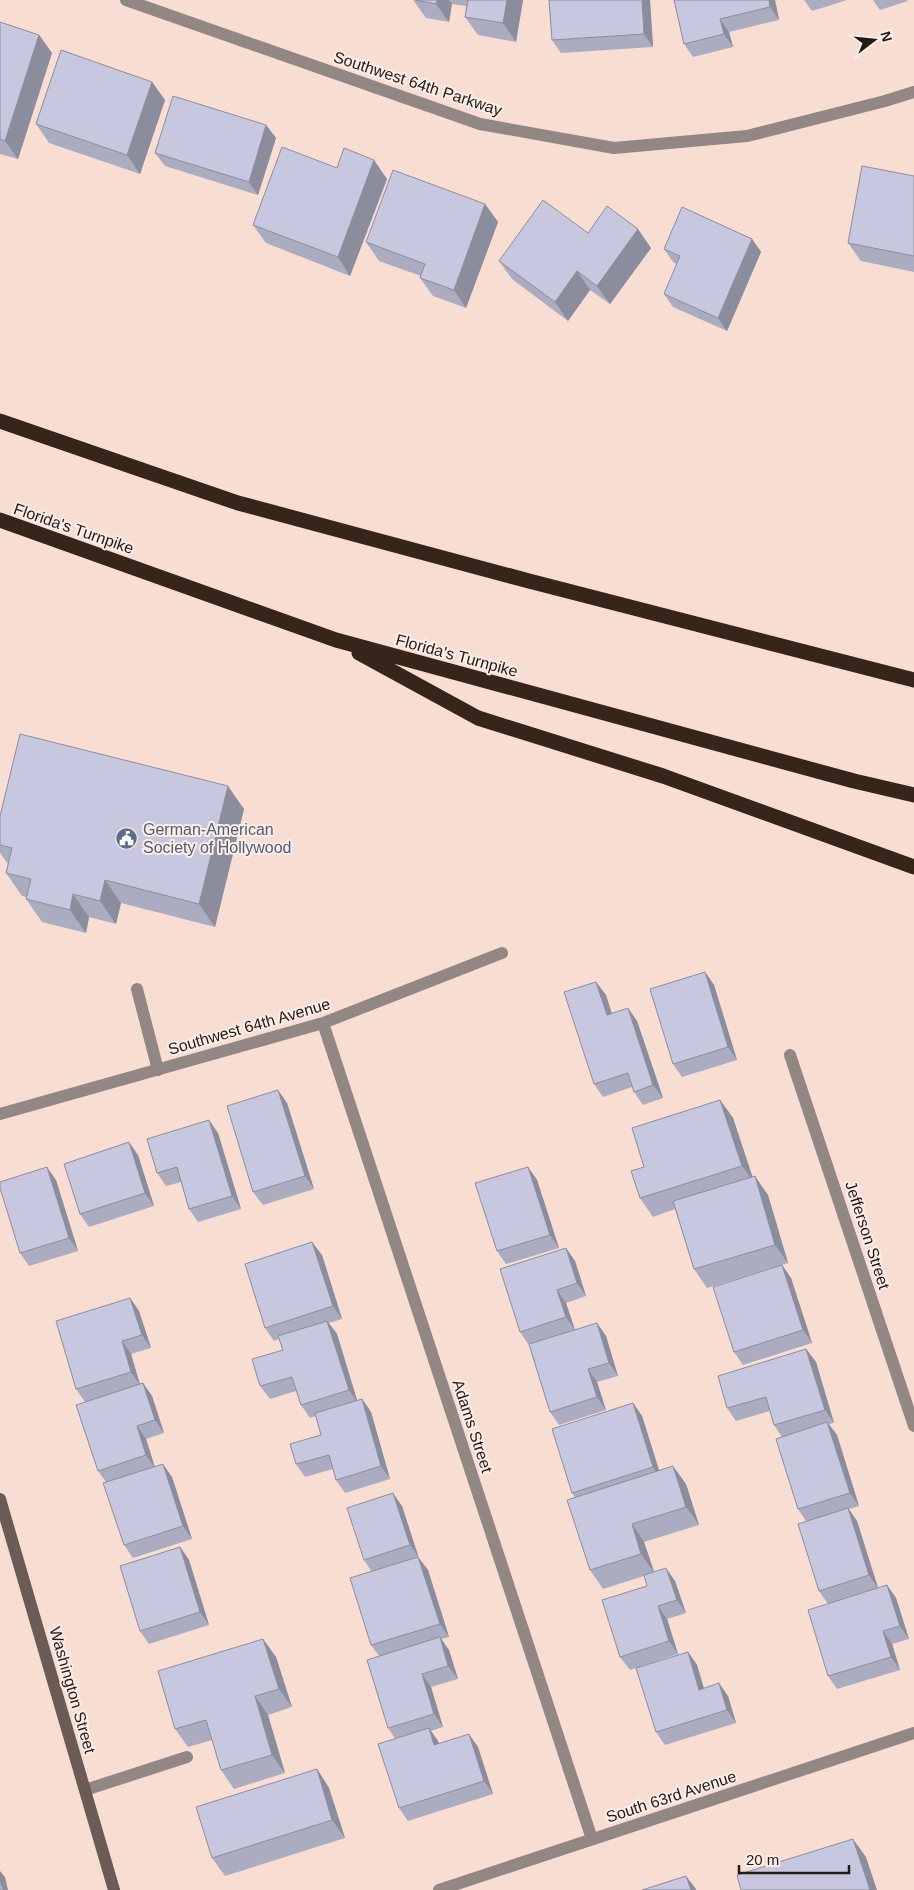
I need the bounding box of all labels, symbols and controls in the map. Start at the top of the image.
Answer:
north arrow [849,15,899,65]
text: N [877,29,896,43]
street label: Southwest 64th Parkway [331,48,504,119]
street label: Florida's Turnpike [12,500,136,557]
street label: Florida's Turnpike [394,631,520,680]
place label: German-American Society of Hollywood [143,821,292,856]
public building icon: German-American Society of Hollywood [115,826,139,850]
street label: Southwest 64th Avenue [166,995,332,1058]
street label: Jefferson Street [842,1179,893,1292]
street label: Adams Street [449,1377,496,1475]
street label: Washington Street [46,1625,99,1756]
street label: South 63rd Avenue [604,1767,738,1826]
scale bar [739,1842,849,1874]
text: 20 m [746,1851,779,1868]

